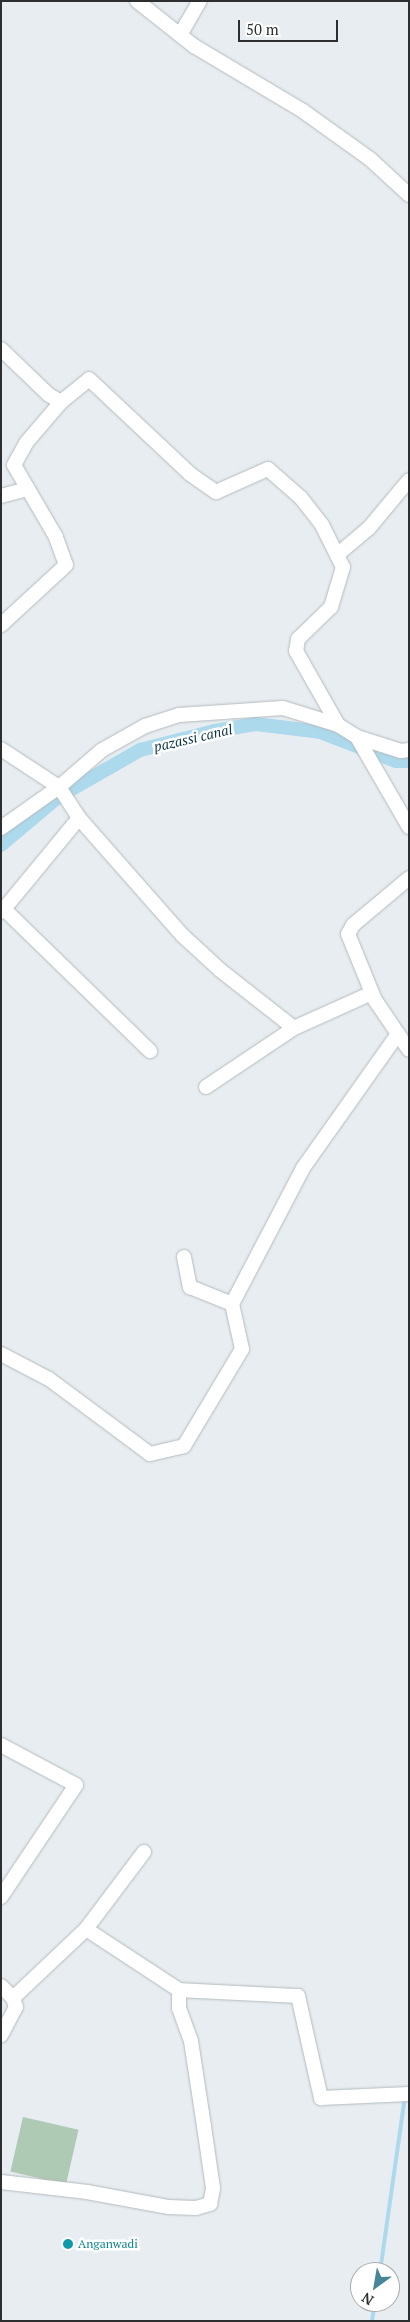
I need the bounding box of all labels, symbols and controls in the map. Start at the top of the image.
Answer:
scale bar [240,10,340,42]
text: 50 m [246,19,279,39]
water label: pazassi canal [152,721,234,755]
place label: Anganwadi [78,2237,138,2251]
marker: Anganwadi [62,2238,74,2250]
north arrow [350,2262,400,2312]
text: N [358,2288,377,2310]

